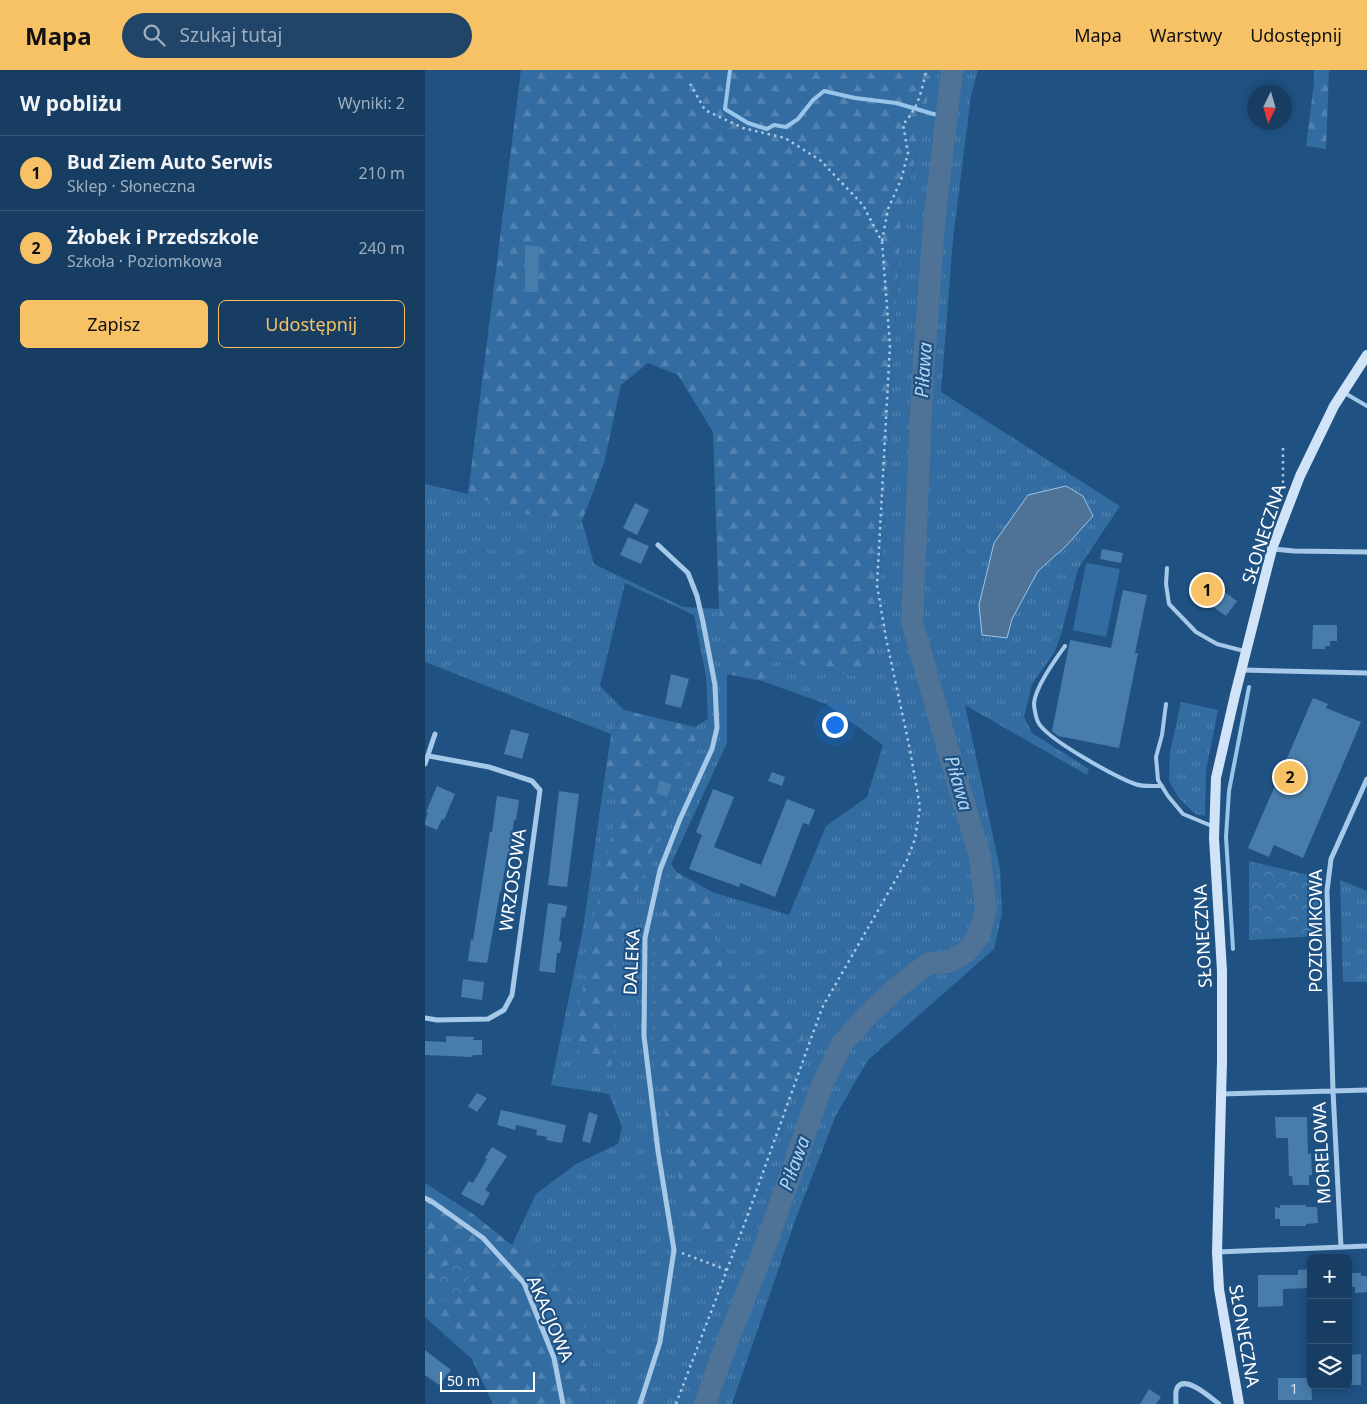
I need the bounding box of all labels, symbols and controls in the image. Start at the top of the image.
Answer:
search box [122,13,472,58]
text: Mapa [25,19,92,52]
icon: search [140,21,168,49]
text: Szukaj tutaj [180,22,282,48]
text: Mapa [1074,23,1122,47]
text: Warstwy [1150,23,1222,47]
text: Udostępnij [1250,23,1342,47]
north arrow [1247,85,1292,130]
text: W pobliżu [20,89,122,117]
text: Wyniki: 2 [338,92,405,114]
text: Bud Ziem Auto Serwis [67,149,273,175]
text: 1 [31,162,41,184]
text: 210 m [358,162,405,184]
text: Sklep · Słoneczna [67,175,196,197]
text: Żłobek i Przedszkole [67,224,259,250]
text: 2 [31,237,41,259]
text: 240 m [358,237,405,259]
text: Szkoła · Poziomkowa [67,250,222,272]
button: Zapisz [20,300,208,348]
button: Udostępnij [218,300,405,348]
water label: Piława [908,341,938,399]
street label: SŁONECZNA [1236,480,1291,587]
pin: 1 [1191,571,1223,609]
your location [822,712,848,738]
water label: Piława [939,753,979,814]
pin: 2 [1274,758,1306,796]
street label: WRZOSOWA [493,827,531,933]
street label: POZIOMKOWA [1303,869,1327,993]
street label: SŁONECZNA [1187,883,1217,988]
street label: DALEKA [617,928,645,996]
street label: MORELOWA [1306,1101,1336,1205]
water label: Piława [772,1132,816,1194]
map controls [1307,1254,1352,1389]
button: + [1307,1254,1352,1299]
street label: AKACJOWA [522,1272,580,1366]
street label: SŁONECZNA [1224,1283,1266,1389]
button: − [1307,1299,1352,1344]
button: layers [1307,1344,1352,1389]
scale bar [440,1369,535,1392]
text: 50 m [447,1371,480,1390]
house number: 1 [1290,1378,1298,1398]

